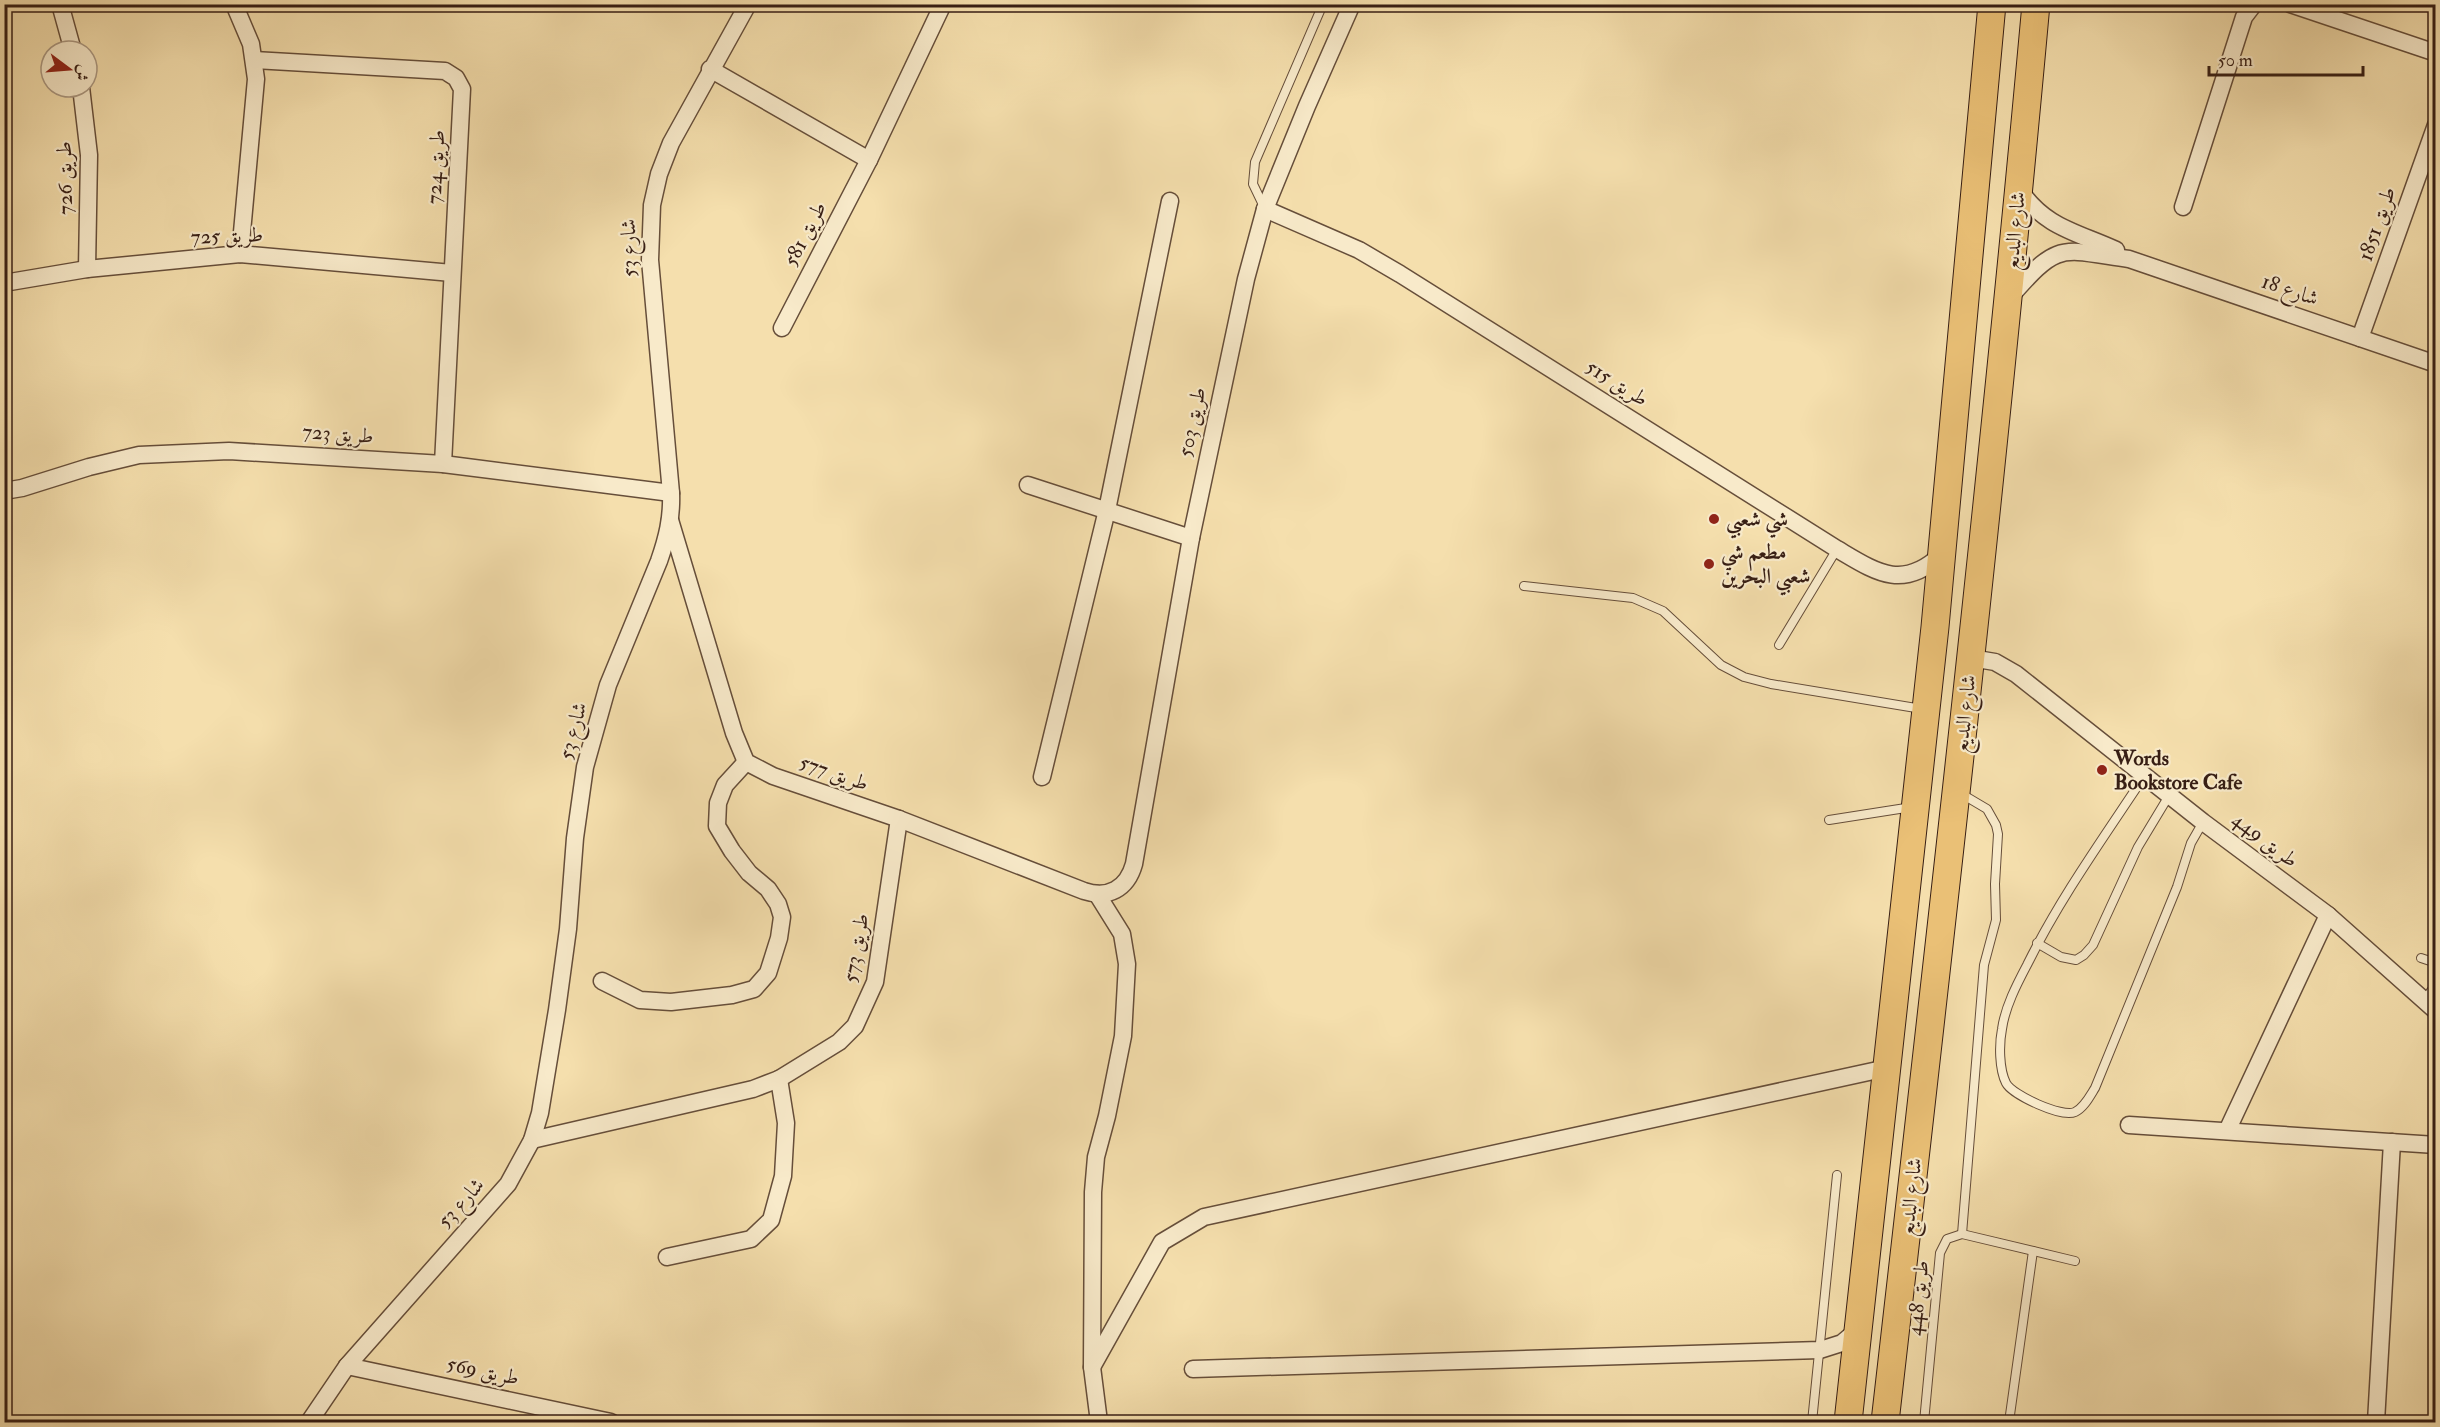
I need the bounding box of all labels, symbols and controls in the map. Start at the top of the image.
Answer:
north arrow [39,39,99,99]
scale bar [2209,39,2364,77]
text: 50 m [2218,49,2253,72]
text: ش [71,62,94,83]
street label: طريق 724 [421,129,451,205]
street label: طريق 726 [51,141,79,215]
street label: طريق 1851 [2352,183,2402,265]
street label: شارع البديع [1998,191,2037,272]
street label: طريق 581 [777,197,833,271]
street label: شارع 53 [615,219,647,277]
street label: طريق 725 [190,221,264,251]
street label: شارع 18 [2257,268,2322,316]
street label: طريق 515 [1581,353,1653,413]
street label: طريق 503 [1171,385,1213,459]
street label: طريق 723 [302,418,374,450]
place label: شي شعبي [1726,506,1788,539]
marker: شي شعبي [1707,512,1721,526]
place label: مطعم شي شعبي البحرين [1721,539,1810,596]
marker: مطعم شي شعبي البحرين [1702,557,1716,571]
street label: شارع البديع [1947,674,1987,755]
street label: شارع 53 [552,699,597,764]
place label: Words Bookstore Cafe [2113,745,2242,796]
street label: طريق 577 [796,749,872,797]
marker: Words Bookstore Cafe [2095,763,2109,777]
street label: طريق 449 [2226,806,2304,874]
street label: طريق 573 [837,911,875,985]
street label: شارع البديع [1893,1157,1933,1238]
street label: شارع 53 [432,1172,493,1236]
street label: طريق 448 [1901,1259,1935,1337]
street label: طريق 569 [444,1350,522,1392]

